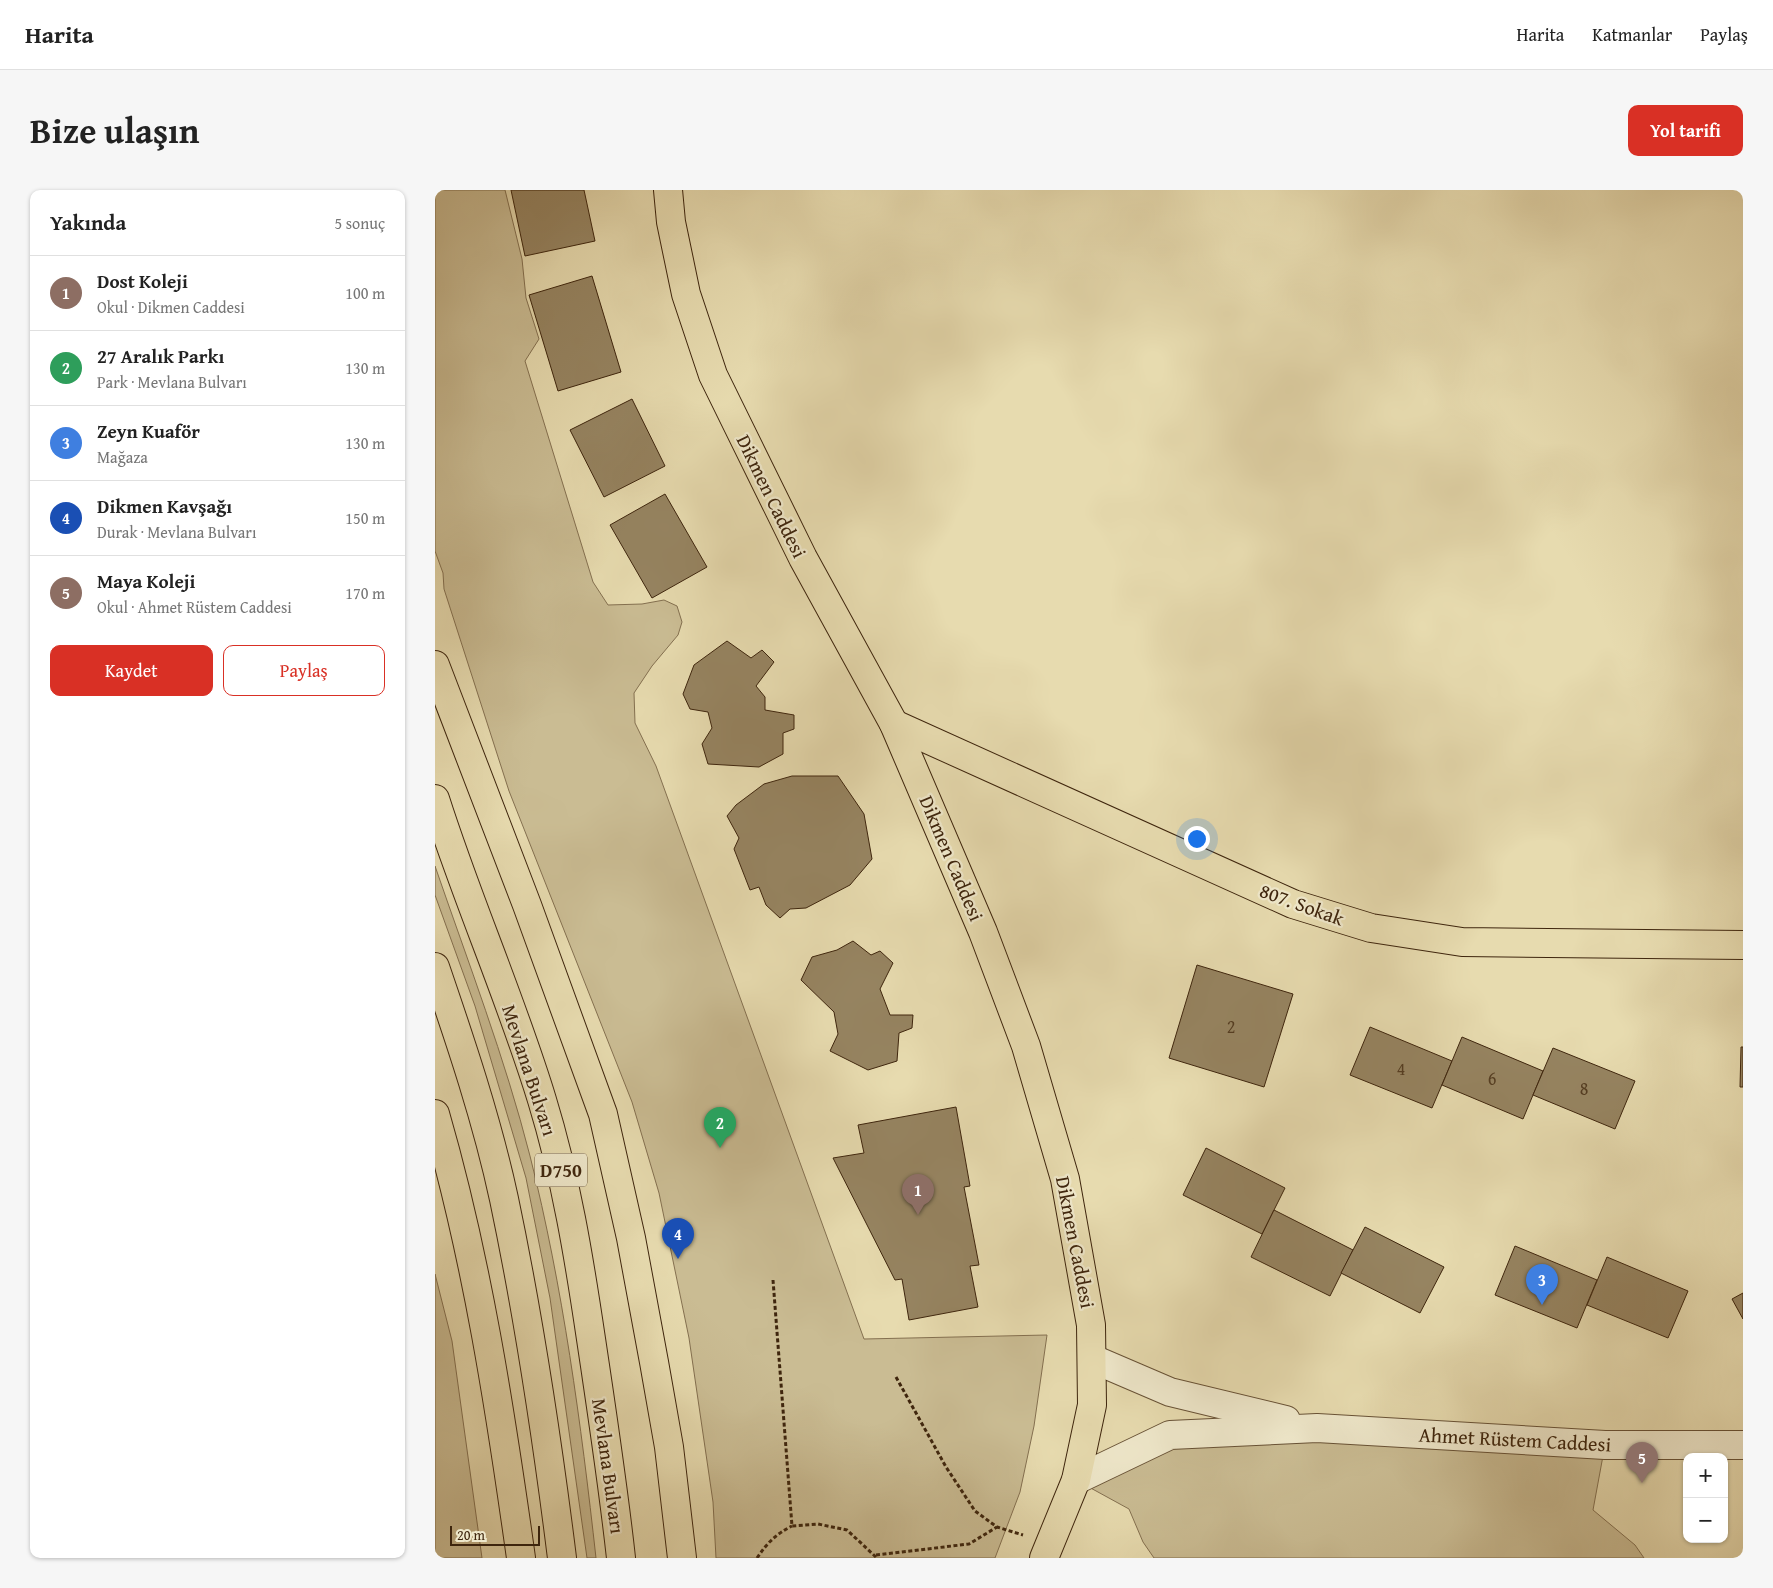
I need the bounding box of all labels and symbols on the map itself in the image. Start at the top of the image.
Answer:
street label: Dikmen Caddesi [730,429,815,563]
street label: Dikmen Caddesi [912,791,992,926]
your location [1184,826,1210,852]
street label: 807. Sokak [1256,875,1349,933]
street label: Mevlana Bulvarı [495,1001,565,1140]
house number: 2 [1227,1013,1235,1040]
house number: 4 [1397,1055,1405,1082]
house number: 6 [1488,1065,1496,1092]
house number: 8 [1580,1075,1588,1102]
pin: 2 [704,1107,736,1148]
road number: D750 [535,1154,587,1186]
pin: 1 [902,1174,934,1215]
street label: Dikmen Caddesi [1049,1174,1103,1311]
pin: 4 [662,1218,694,1259]
pin: 3 [1526,1264,1558,1305]
street label: Mevlana Bulvarı [585,1396,633,1536]
street label: Ahmet Rüstem Caddesi [1418,1419,1612,1459]
pin: 5 [1626,1442,1658,1483]
scale bar [450,1523,540,1546]

